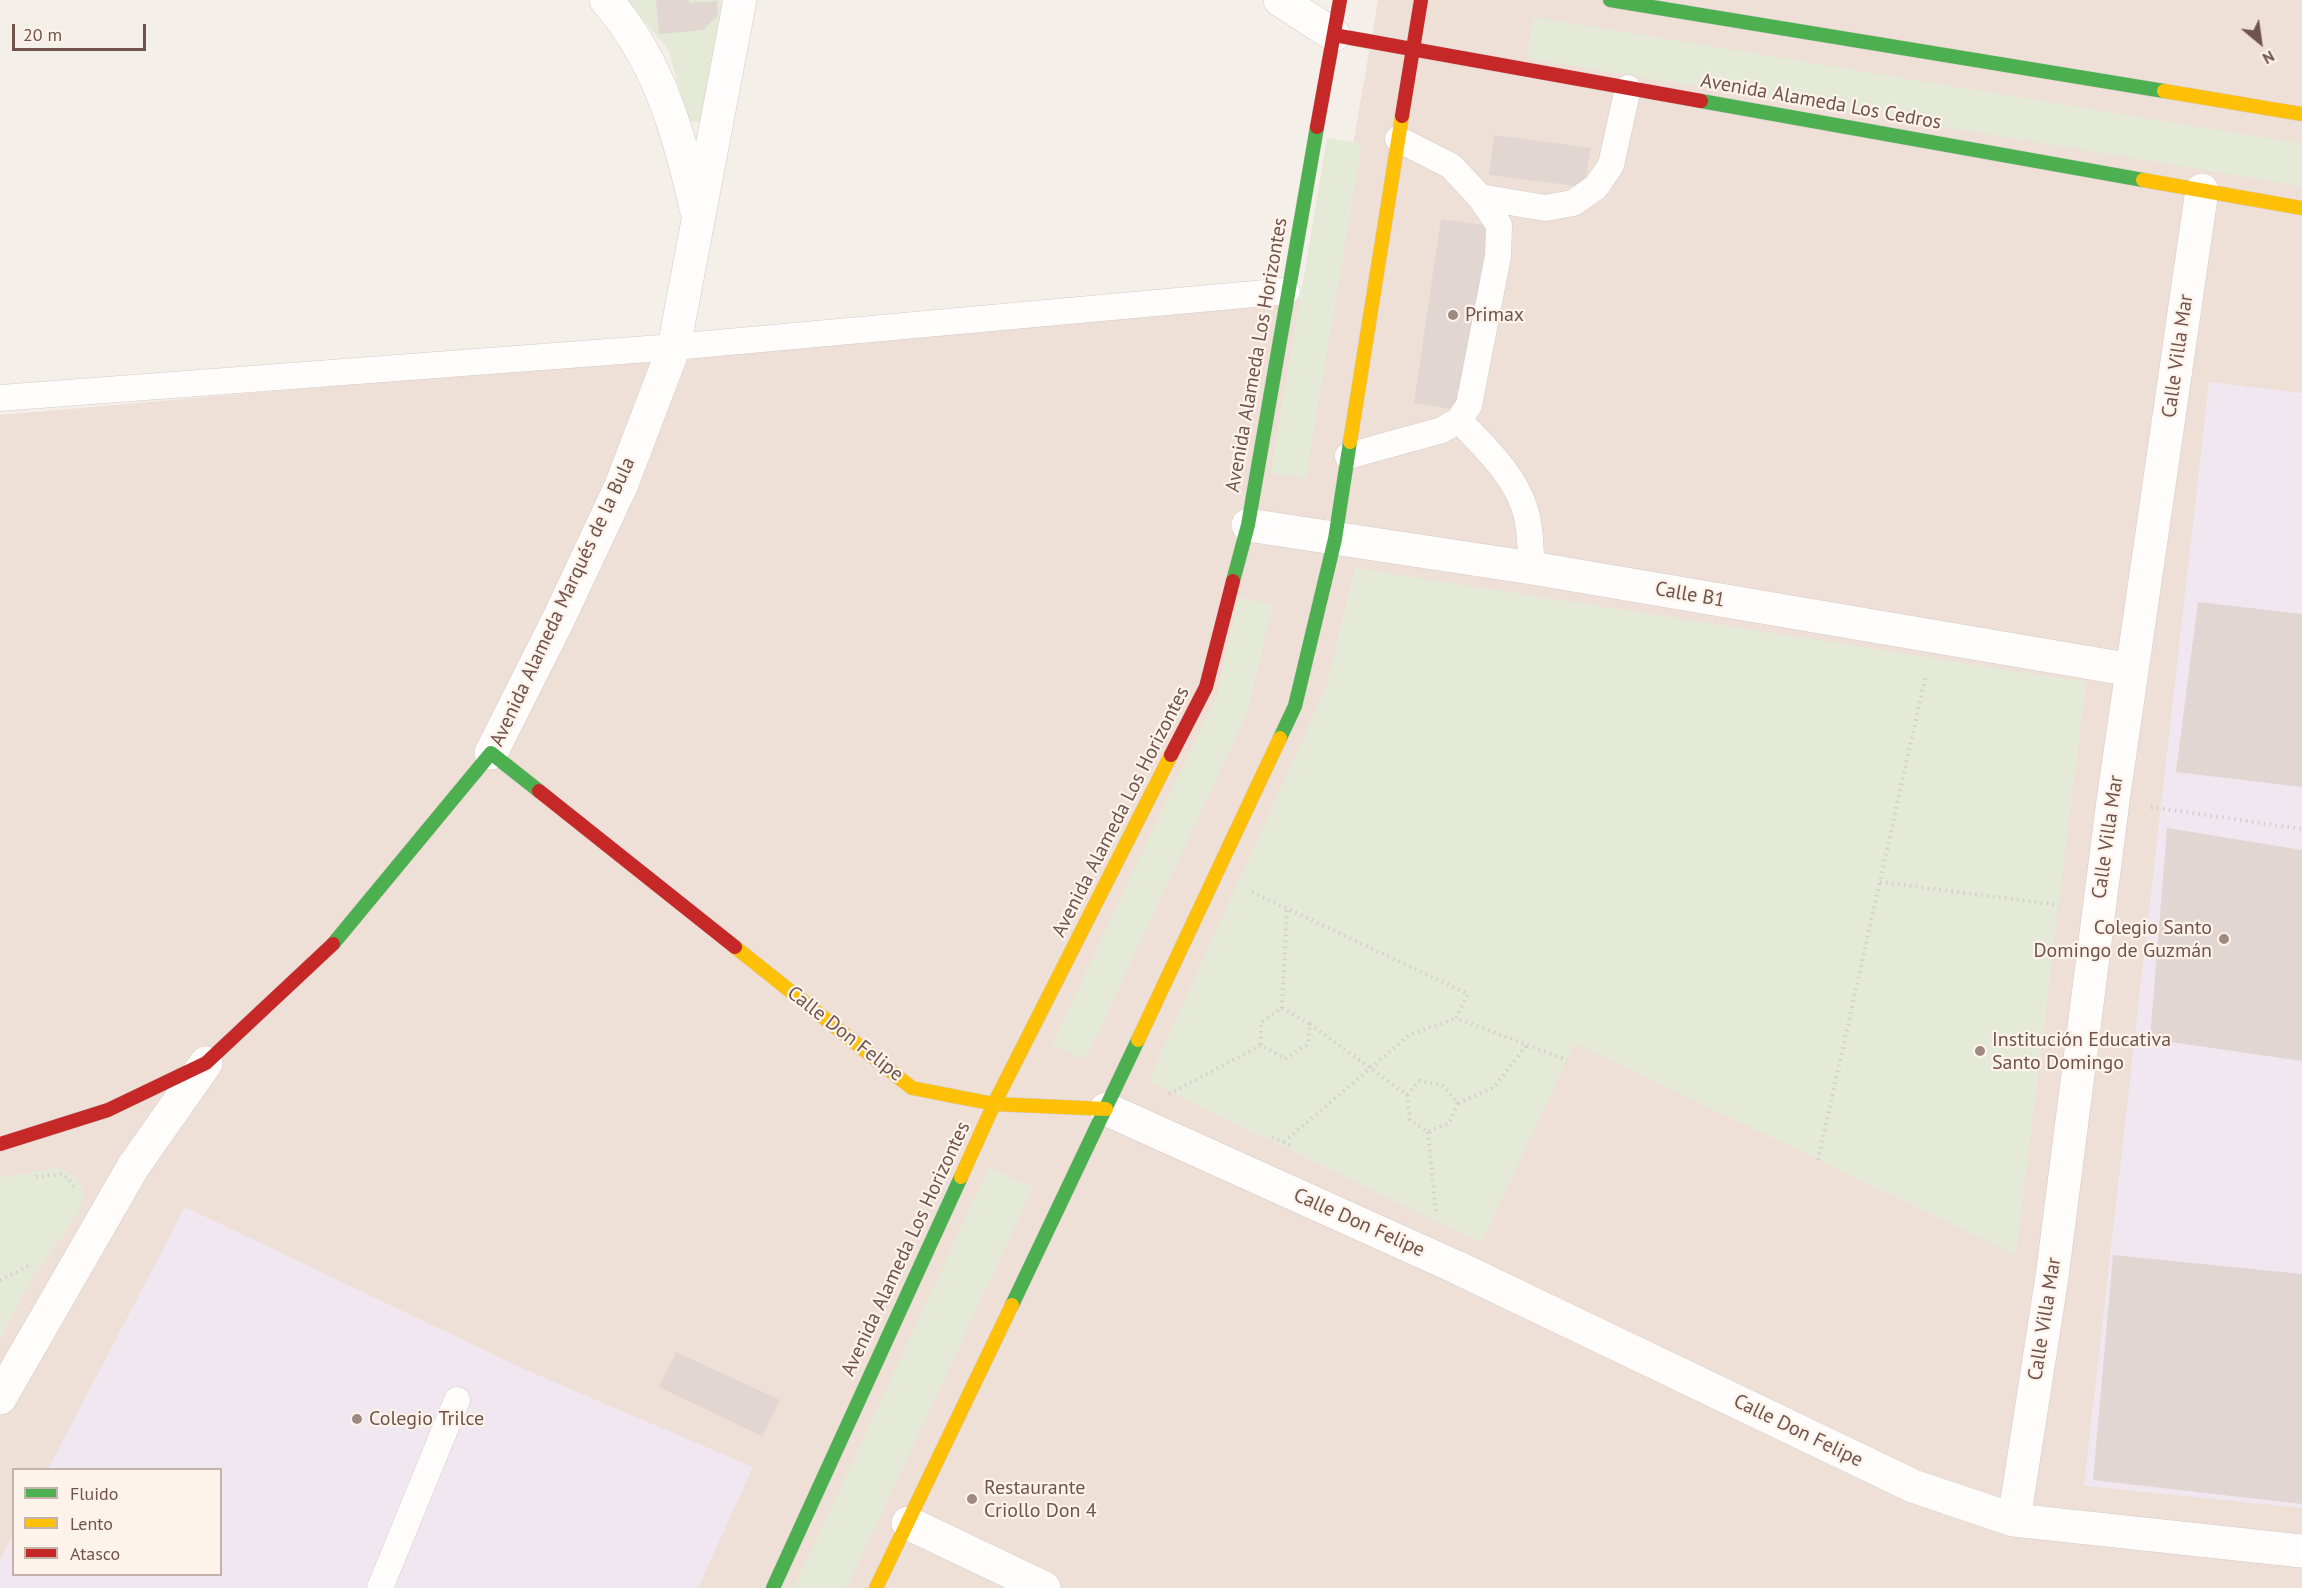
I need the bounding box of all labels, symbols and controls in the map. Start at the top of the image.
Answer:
scale bar [15,12,148,50]
north arrow [2230,12,2290,72]
text: 20 m [23,23,62,46]
text: N [2259,46,2278,69]
street label: Avenida Alameda Los Cedros [1699,69,1943,135]
street label: Avenida Alameda Los Horizontes [1221,216,1293,494]
street label: Calle Villa Mar [2157,293,2199,419]
place label: Primax [1465,303,1524,327]
marker: Primax [1446,308,1460,322]
street label: Avenida Alameda Marqués de la Bula [485,454,641,750]
street label: Calle B1 [1653,577,1727,613]
street label: Avenida Alameda Los Horizontes [1047,683,1195,941]
street label: Calle Villa Mar [2087,774,2129,900]
place label: Colegio Santo Domingo de Guzmán [2034,916,2212,963]
marker: Colegio Santo Domingo de Guzmán [2217,932,2231,946]
street label: Calle Don Felipe [782,981,908,1087]
place label: Institución Educativa Santo Domingo [1992,1028,2171,1075]
marker: Institución Educativa Santo Domingo [1973,1044,1987,1058]
street label: Avenida Alameda Los Horizontes [836,1118,976,1380]
street label: Calle Don Felipe [1290,1183,1428,1263]
street label: Calle Villa Mar [2023,1256,2067,1382]
street label: Calle Don Felipe [1729,1389,1867,1473]
place label: Colegio Trilce [369,1407,484,1431]
marker: Colegio Trilce [350,1412,364,1426]
legend [12,1468,222,1576]
place label: Restaurante Criollo Don 4 [984,1476,1097,1523]
text: Fluido [70,1482,118,1505]
marker: Restaurante Criollo Don 4 [965,1492,979,1506]
text: Lento [70,1512,113,1535]
text: Atasco [70,1542,120,1565]

